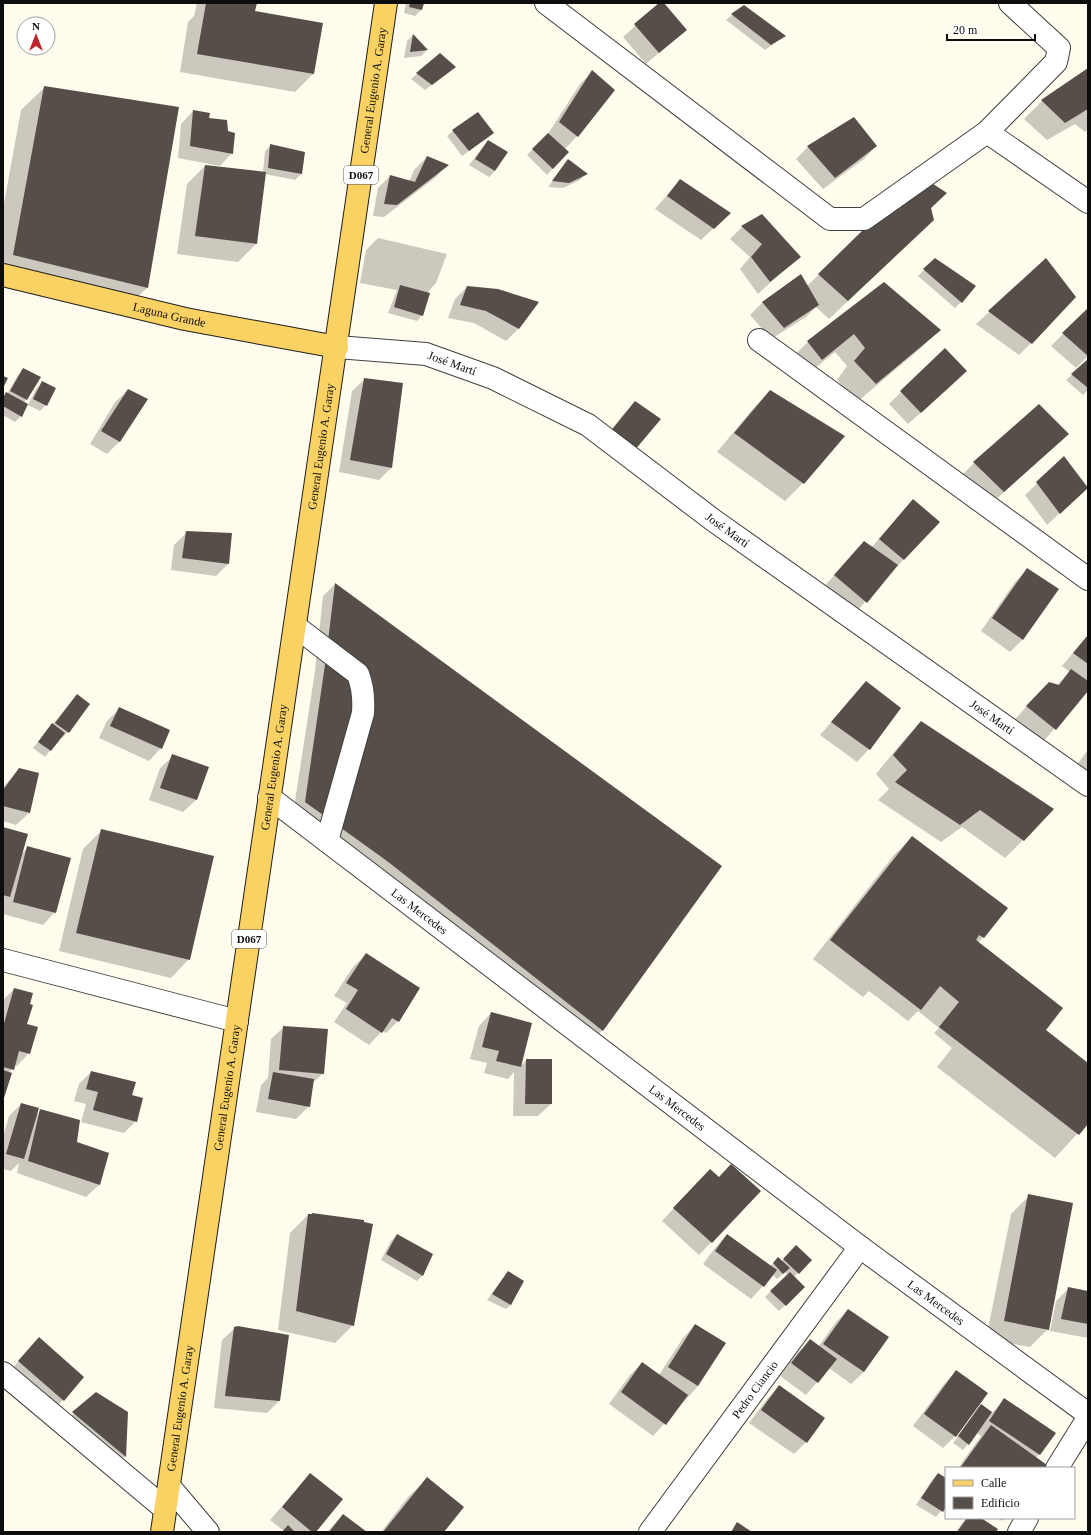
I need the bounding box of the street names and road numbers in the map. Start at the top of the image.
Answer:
street label: General Eugenio A. Garay [357,26,389,154]
road number: D067 [344,166,378,184]
street label: Laguna Grande [131,300,207,330]
street label: José Martí [426,348,479,379]
street label: General Eugenio A. Garay [305,383,337,511]
street label: José Martí [703,510,752,551]
street label: José Martí [967,697,1017,738]
street label: General Eugenio A. Garay [258,703,290,831]
street label: Las Mercedes [388,886,451,938]
road number: D067 [232,930,266,948]
street label: General Eugenio A. Garay [211,1024,243,1152]
street label: Las Mercedes [646,1082,708,1134]
street label: Las Mercedes [905,1277,967,1328]
street label: General Eugenio A. Garay [164,1344,196,1472]
street label: Pedro Ciancio [729,1358,781,1421]

